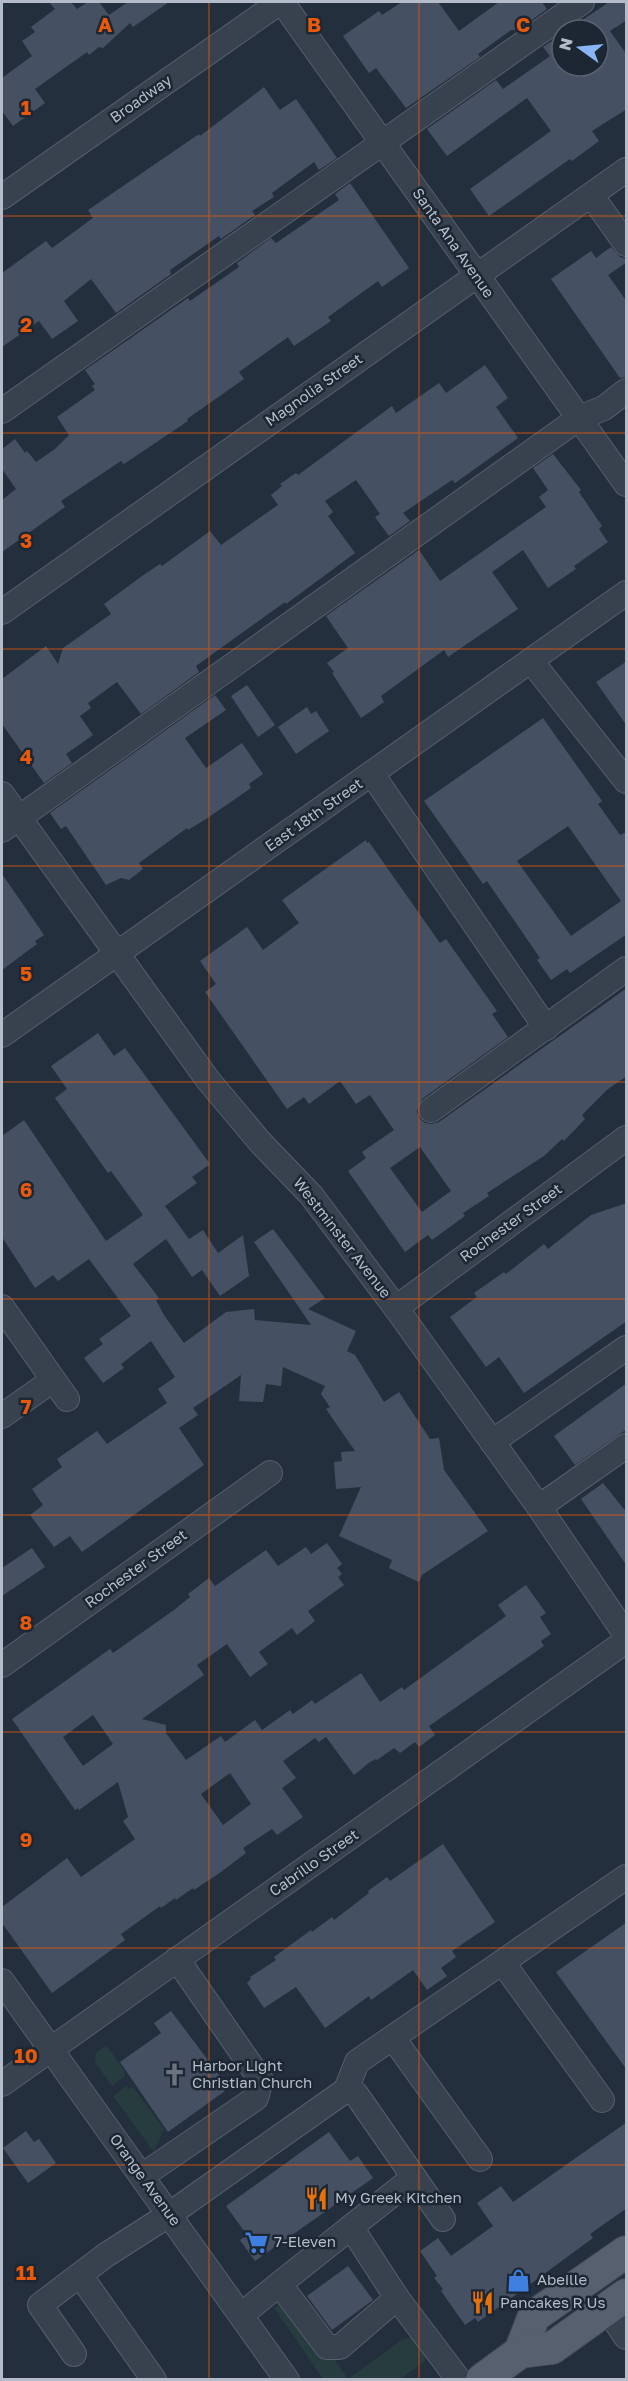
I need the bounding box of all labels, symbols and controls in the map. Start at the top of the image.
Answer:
text: A [98,12,112,36]
text: B [307,12,321,36]
text: C [516,12,530,36]
north arrow [550,18,610,78]
text: N [554,36,577,53]
street label: Broadway [106,70,175,126]
text: 1 [21,95,31,119]
street label: Santa Ana Avenue [409,184,499,301]
text: 2 [20,312,32,336]
street label: Magnolia Street [261,349,365,429]
text: 3 [20,528,32,552]
text: 4 [20,744,32,768]
street label: East 18th Street [261,774,366,855]
text: 5 [20,961,32,985]
street label: Westminster Avenue [290,1173,396,1302]
text: 6 [20,1177,32,1201]
street label: Rochester Street [456,1179,565,1265]
text: 7 [21,1394,32,1418]
street label: Rochester Street [81,1525,190,1611]
text: 8 [20,1610,32,1634]
street label: Cabrillo Street [266,1825,361,1899]
text: 9 [20,1827,32,1851]
text: 10 [14,2043,38,2067]
place label: Harbor Light Christian Church [192,2056,312,2091]
church icon: Harbor Light Christian Church [161,2062,187,2088]
street label: Orange Avenue [106,2130,185,2229]
restaurant icon: My Greek Kitchen [304,2185,330,2211]
place label: My Greek Kitchen [335,2188,462,2206]
supermarket icon: 7-Eleven [243,2229,269,2255]
place label: 7-Eleven [274,2232,336,2250]
text: 11 [16,2260,36,2284]
shop icon: Abeille [506,2267,532,2293]
place label: Abeille [537,2270,587,2288]
restaurant icon: Pancakes R Us [469,2290,495,2316]
place label: Pancakes R Us [500,2293,606,2311]

